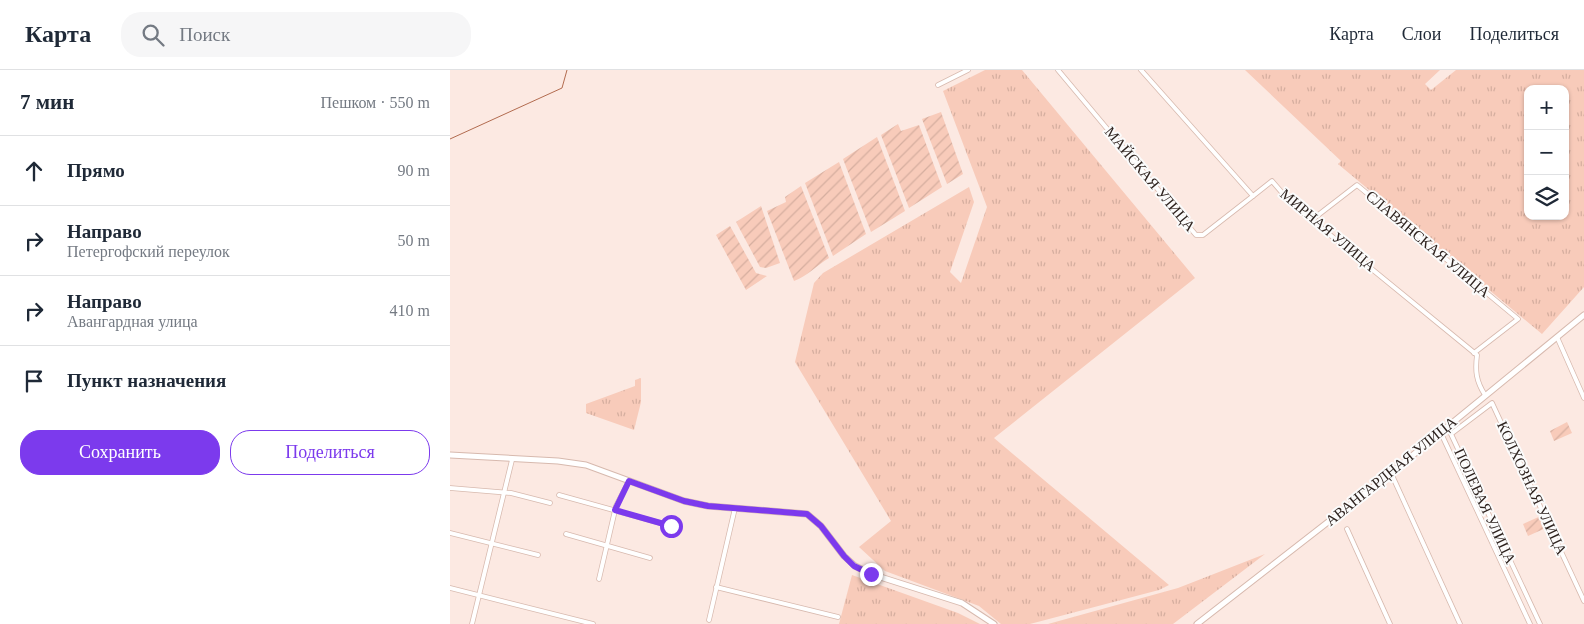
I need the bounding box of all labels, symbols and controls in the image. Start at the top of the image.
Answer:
search box [121,12,471,57]
text: Карта [25,21,91,47]
icon: search [139,21,167,49]
text: Поиск [179,24,230,45]
text: Карта [1329,24,1374,44]
text: Слои [1402,24,1441,44]
text: Поделиться [1469,24,1559,44]
map controls [1524,85,1569,220]
button: + [1524,85,1569,130]
text: 7 мин [20,90,74,114]
text: Пешком · 550 m [320,94,430,111]
street label: МАЙСКАЯ УЛИЦА [1102,124,1198,235]
button: − [1524,130,1569,175]
icon: ahead [20,157,48,185]
text: Прямо [67,160,125,181]
text: 90 m [398,162,430,179]
button: layers [1524,175,1569,220]
street label: МИРНАЯ УЛИЦА [1277,185,1379,275]
street label: СЛАВЯНСКАЯ УЛИЦА [1363,187,1493,301]
text: Направо [67,221,142,242]
icon: right [20,227,48,255]
text: 50 m [398,232,430,249]
text: Петергофский переулок [67,243,230,260]
text: Направо [67,291,142,312]
icon: right [20,297,48,325]
text: 410 m [390,302,430,319]
text: Авангардная улица [67,313,198,330]
icon: arrive [20,367,48,395]
text: Пункт назначения [67,370,226,391]
street label: АВАНГАРДНАЯ УЛИЦА [1322,413,1460,529]
street label: КОЛХОЗНАЯ УЛИЦА [1494,419,1570,557]
button: Сохранить [20,430,220,475]
button: Поделиться [230,430,430,475]
street label: ПОЛЕВАЯ УЛИЦА [1451,446,1519,566]
route start [660,515,683,538]
route end [860,563,883,586]

